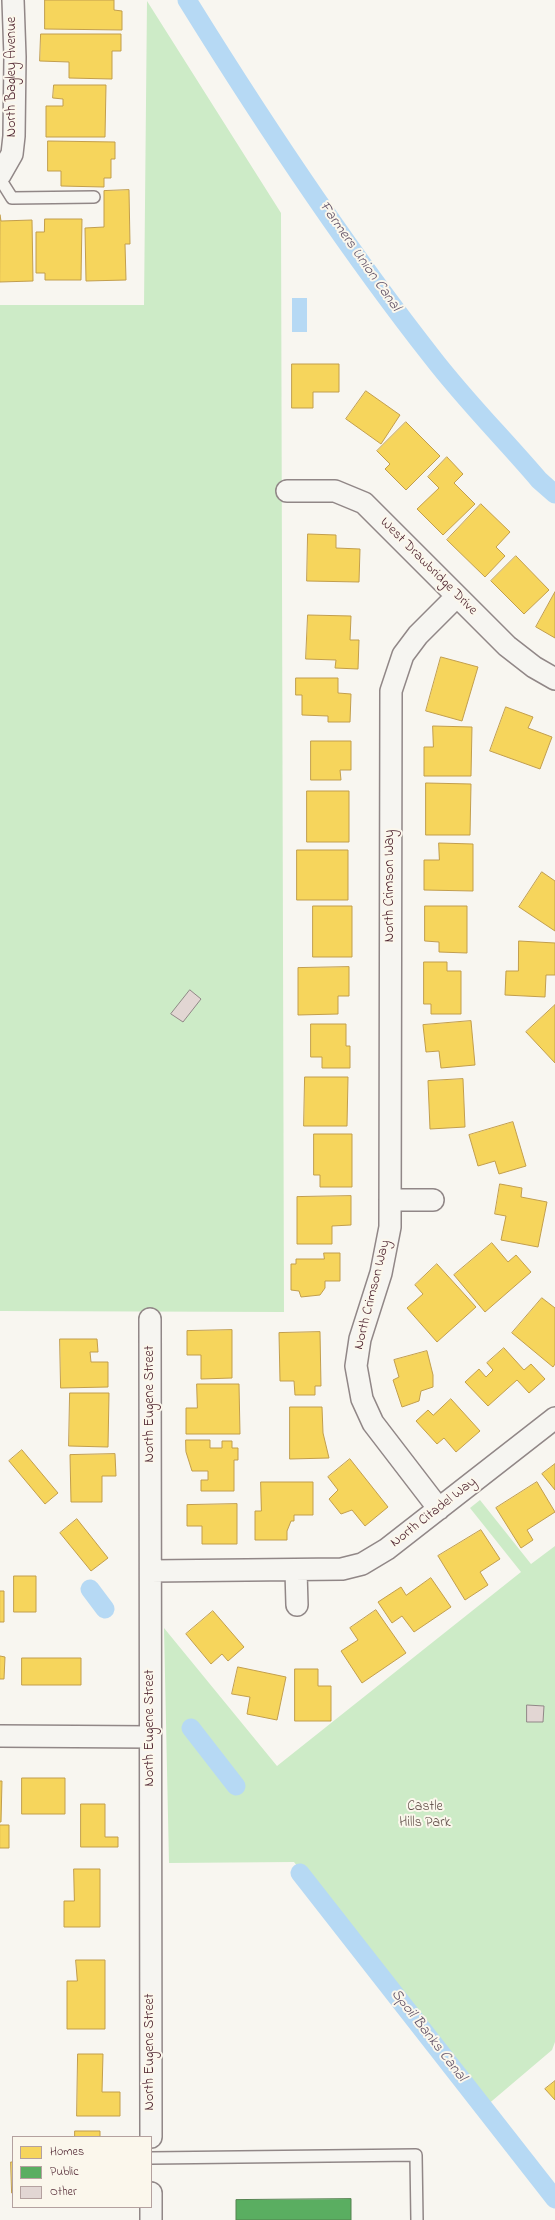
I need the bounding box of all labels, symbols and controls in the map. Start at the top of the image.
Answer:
street label: North Bagley Avenue [5,17,21,137]
water label: Farmers Union Canal [314,199,404,315]
street label: West Drawbridge Drive [376,515,480,619]
street label: North Crimson Way [383,830,399,942]
street label: North Crimson Way [351,1238,395,1352]
street label: North Eugene Street [143,1346,159,1462]
street label: North Citadel Way [388,1474,480,1552]
street label: North Eugene Street [143,1670,159,1786]
park label: Castle Hills Park [399,1800,451,1832]
water label: Spoil Banks Canal [386,1986,470,2086]
street label: North Eugene Street [143,1994,159,2110]
legend [12,2136,152,2208]
text: Homes [50,2143,84,2161]
text: Public [50,2163,79,2181]
text: Other [50,2183,77,2201]

